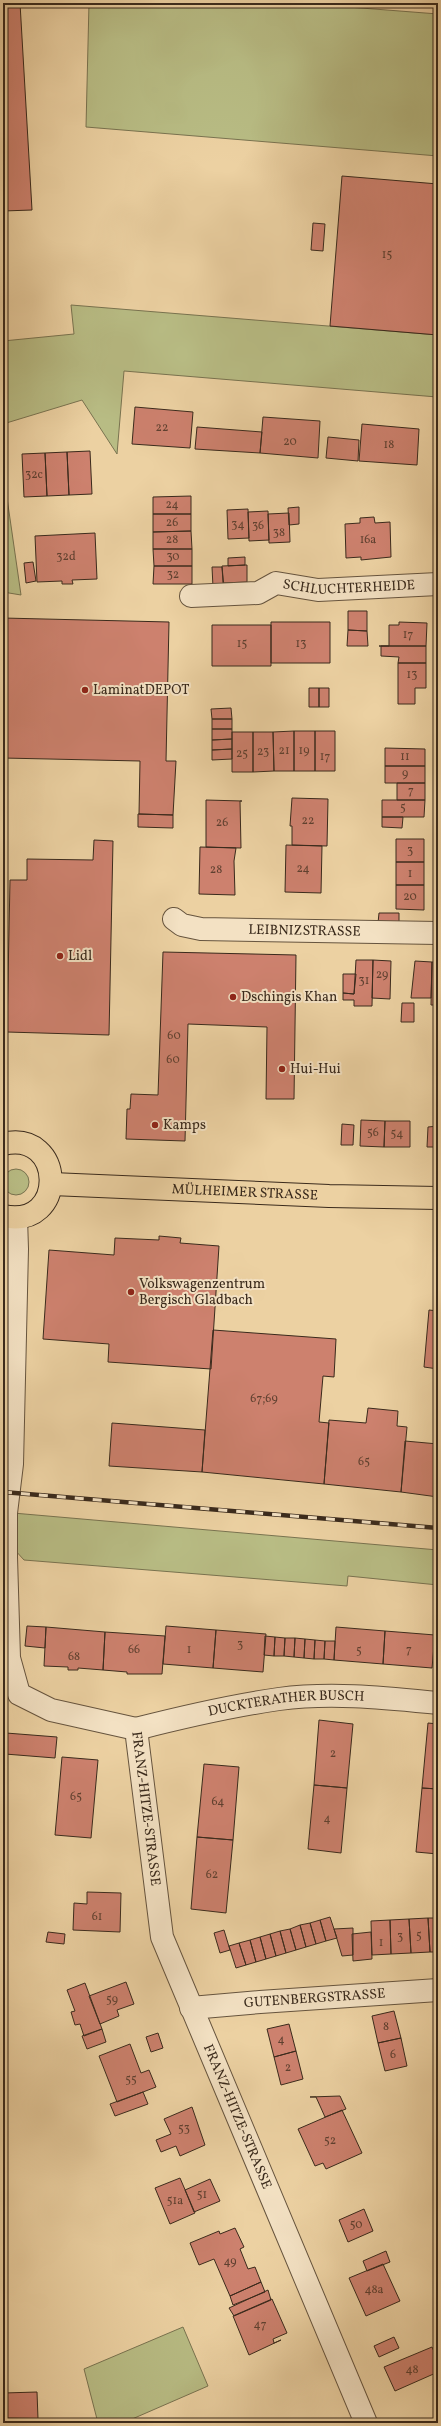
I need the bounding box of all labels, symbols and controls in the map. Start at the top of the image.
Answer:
house number: 15 [382,247,392,263]
house number: 22 [156,420,168,436]
house number: 20 [283,434,297,450]
house number: 18 [384,437,394,453]
house number: 32c [25,467,43,483]
house number: 24 [165,497,179,513]
house number: 26 [166,515,178,531]
house number: 34 [231,517,245,533]
house number: 36 [252,518,264,534]
house number: 38 [273,525,285,541]
house number: 28 [166,532,178,548]
house number: 16a [360,532,376,548]
house number: 32d [56,549,76,565]
house number: 30 [166,549,180,565]
house number: 32 [167,567,179,583]
street label: SCHLUCHTERHEIDE [281,575,415,599]
house number: 17 [403,627,413,643]
house number: 15 [237,636,247,652]
house number: 13 [296,636,306,652]
house number: 13 [407,667,417,683]
place label: LaminatDEPOT [93,681,190,700]
marker: LaminatDEPOT [80,685,90,695]
house number: 21 [278,743,290,759]
house number: 19 [299,743,309,759]
house number: 23 [257,744,269,760]
house number: 25 [236,746,248,762]
house number: 17 [320,749,330,765]
house number: 11 [400,749,410,765]
house number: 9 [402,766,408,782]
house number: 7 [408,783,414,799]
house number: 5 [400,800,406,816]
house number: 22 [302,813,314,829]
house number: 26 [216,815,228,831]
house number: 3 [407,843,413,859]
house number: 24 [296,861,310,877]
house number: 28 [210,862,222,878]
house number: 1 [408,866,412,882]
house number: 20 [403,889,417,905]
street label: LEIBNIZSTRASSE [248,920,361,941]
place label: Lidl [68,947,92,966]
marker: Lidl [55,951,65,961]
house number: 29 [376,967,388,983]
house number: 31 [359,973,369,989]
place label: Dschingis Khan [241,988,337,1007]
marker: Dschingis Khan [228,992,238,1002]
house number: 60 [167,1028,181,1044]
house number: 60 [166,1052,180,1068]
place label: Hui-Hui [290,1060,341,1079]
marker: Hui-Hui [277,1064,287,1074]
place label: Kamps [163,1116,206,1135]
marker: Kamps [150,1120,160,1130]
house number: 56 [367,1125,379,1141]
house number: 54 [391,1126,403,1142]
street label: MÜLHEIMER STRASSE [171,1180,318,1205]
place label: Volkswagenzentrum Bergisch Gladbach [139,1275,265,1310]
marker: Volkswagenzentrum Bergisch Gladbach [126,1287,136,1297]
house number: 67;69 [250,1391,278,1407]
house number: 65 [358,1454,370,1470]
house number: 3 [237,1637,243,1653]
house number: 66 [128,1642,140,1658]
house number: 1 [187,1642,191,1658]
house number: 7 [406,1642,412,1658]
house number: 5 [356,1643,362,1659]
house number: 68 [68,1649,80,1665]
street label: DUCKTERATHER BUSCH [206,1686,365,1721]
street label: FRANZ-HITZE-STRASSE [127,1730,165,1887]
house number: 2 [330,1746,336,1762]
house number: 65 [70,1789,82,1805]
house number: 64 [212,1794,224,1810]
house number: 4 [323,1811,331,1827]
house number: 62 [206,1867,218,1883]
house number: 61 [92,1909,102,1925]
house number: 5 [416,1928,422,1944]
house number: 3 [397,1929,403,1945]
house number: 1 [379,1935,383,1951]
street label: GUTENBERGSTRASSE [243,1984,386,2013]
house number: 59 [106,1992,118,2008]
house number: 8 [383,2019,389,2035]
house number: 4 [277,2032,285,2048]
street label: FRANZ-HITZE-STRASSE [199,2041,276,2192]
house number: 6 [390,2047,396,2063]
house number: 2 [285,2060,291,2076]
house number: 55 [125,2072,137,2088]
house number: 53 [178,2121,190,2137]
house number: 52 [324,2133,336,2149]
house number: 51 [197,2187,207,2203]
house number: 51a [167,2193,183,2209]
house number: 50 [350,2217,362,2233]
house number: 49 [223,2254,237,2270]
house number: 48a [365,2282,384,2298]
house number: 47 [254,2317,267,2333]
house number: 48 [405,2362,419,2378]

